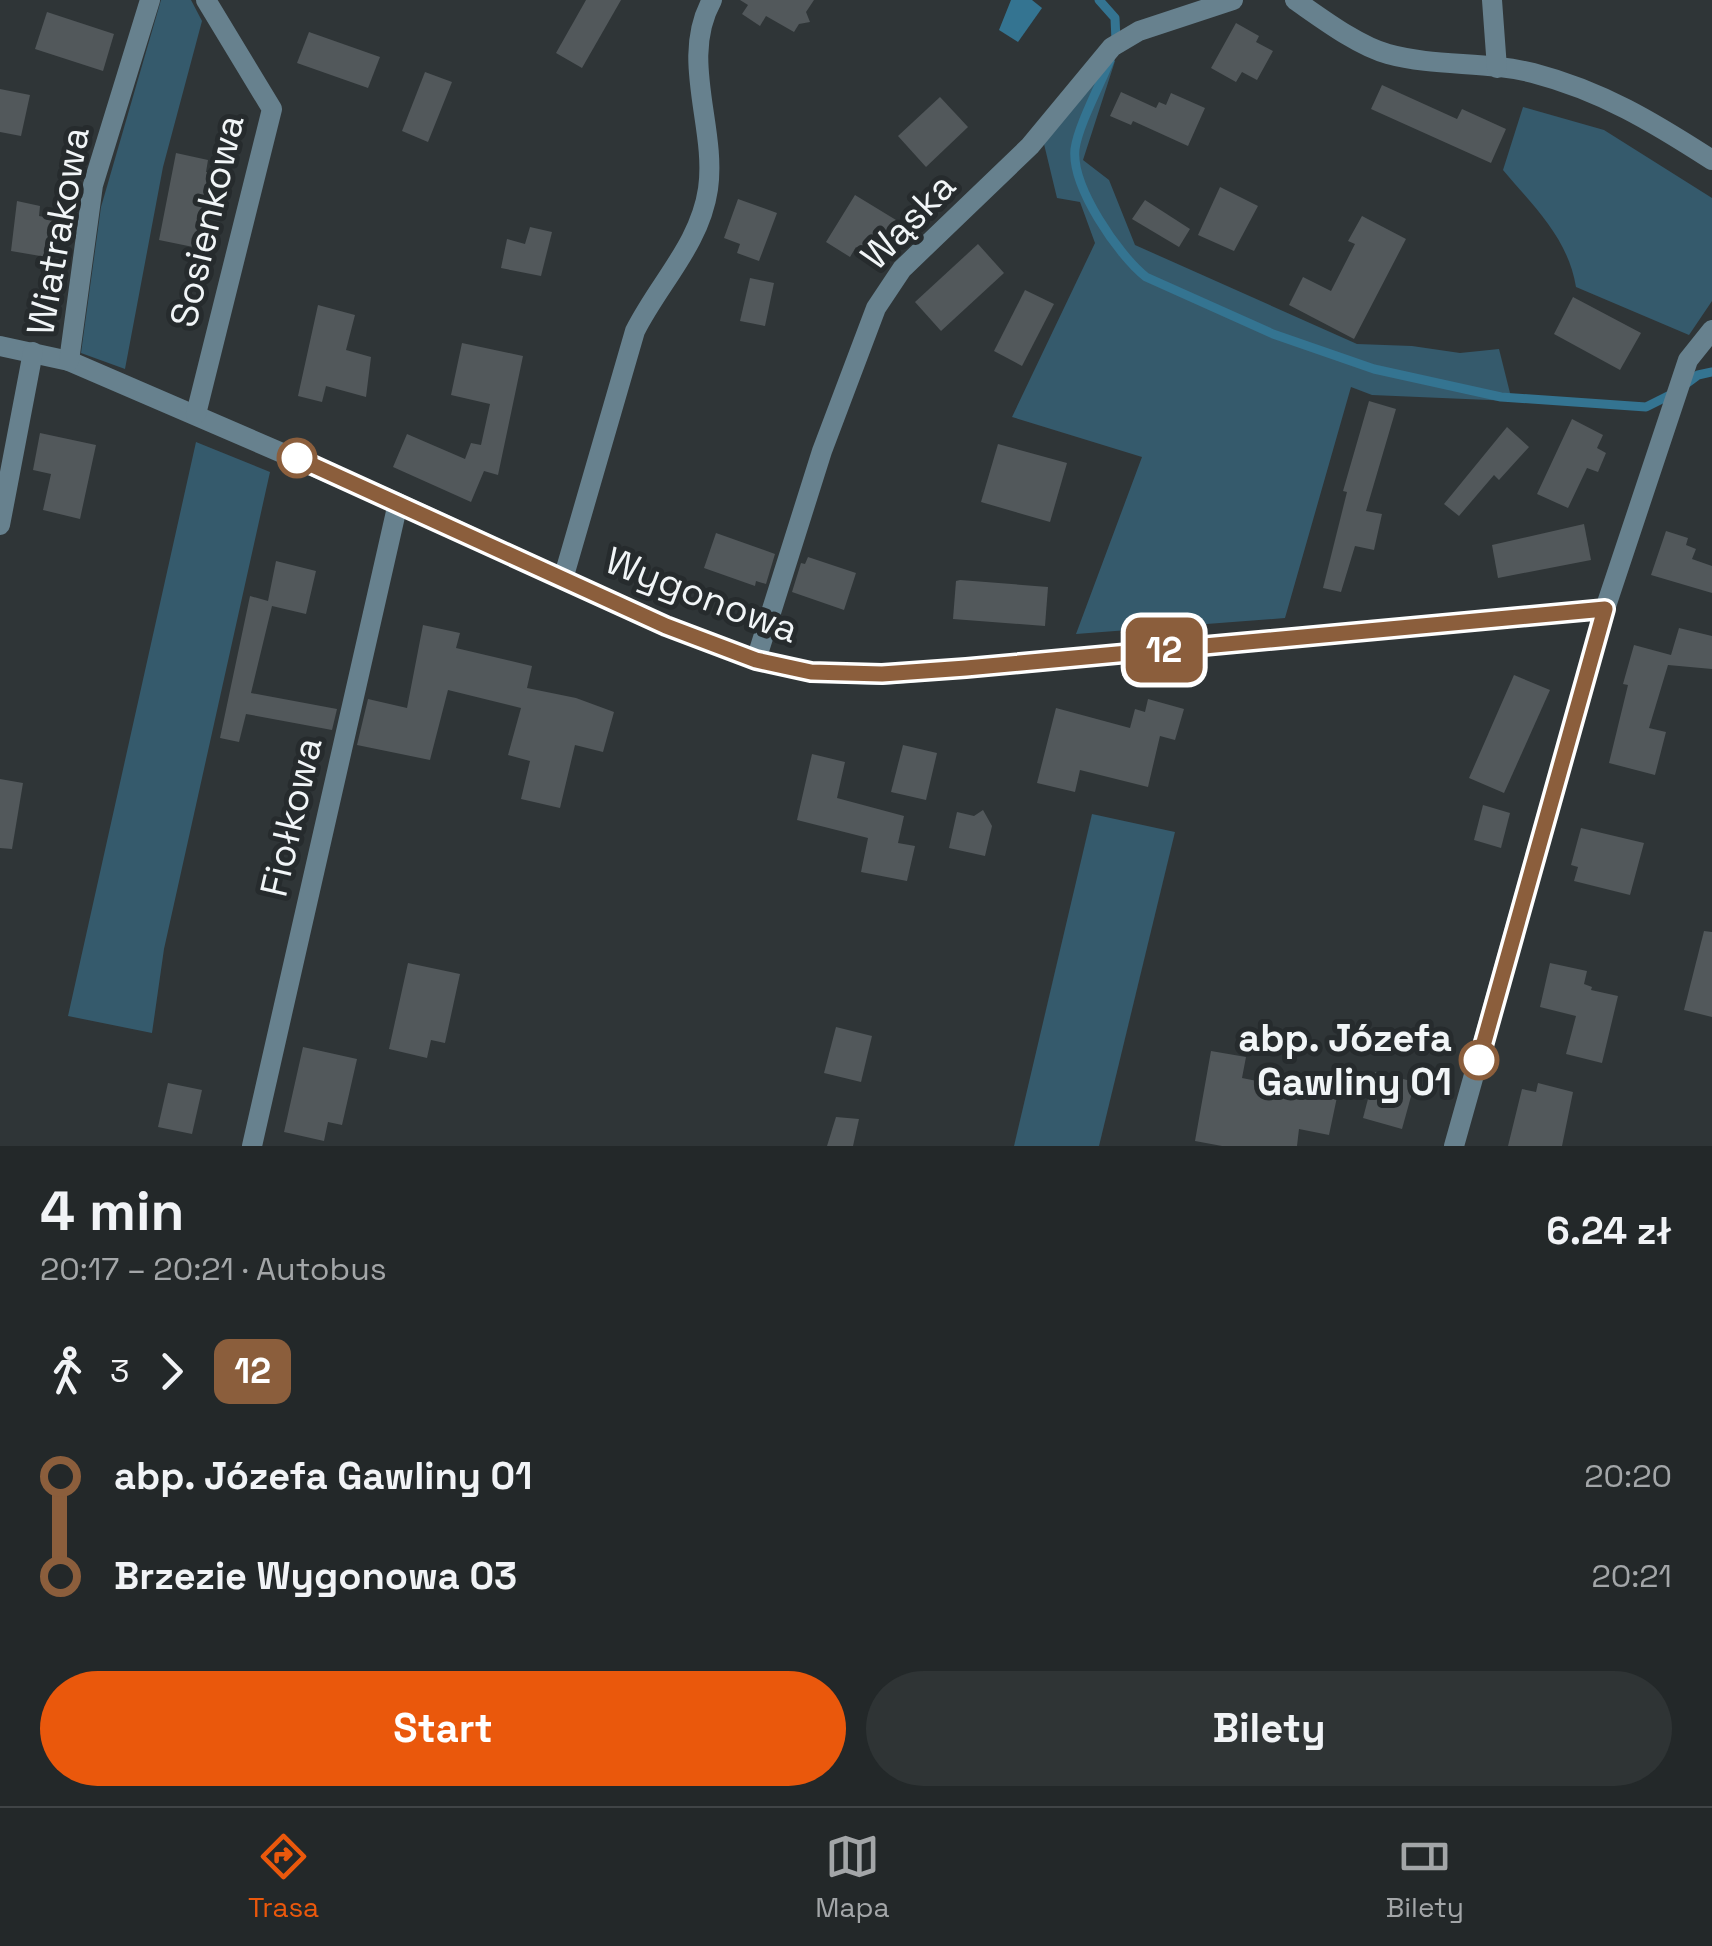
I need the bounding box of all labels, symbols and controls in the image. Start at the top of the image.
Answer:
street label: Sosienkowa [159,110,255,332]
street label: Wiatrakowa [16,123,100,339]
street label: Wąska [850,162,966,280]
unlabelled marker [278,439,316,477]
street label: Wygonowa [599,536,805,654]
line badge: 12 [1119,618,1209,682]
text: 12 [1146,628,1182,672]
street label: Fiołkowa [249,733,333,901]
place label: abp. Józefa Gawliny 01 [1238,1014,1452,1106]
marker: abp. Józefa Gawliny 01 [1460,1041,1498,1079]
text: 4 min [40,1176,184,1246]
text: 6.24 zł [1546,1207,1672,1255]
text: 20:17 – 20:21 · Autobus [40,1249,387,1289]
icon: walk [40,1344,95,1399]
icon: forward [144,1344,199,1399]
text: 12 [234,1349,271,1393]
text: 3 [110,1351,129,1391]
text: abp. Józefa Gawliny 01 [114,1452,532,1500]
text: 20:20 [1584,1456,1672,1496]
text: Brzezie Wygonowa 03 [114,1552,517,1600]
text: 20:21 [1591,1556,1672,1596]
button: Start [40,1671,846,1786]
button: Bilety [866,1671,1672,1786]
tab: Trasa [248,1829,319,1925]
tab: Mapa [815,1829,890,1925]
tab: Bilety [1386,1829,1464,1925]

